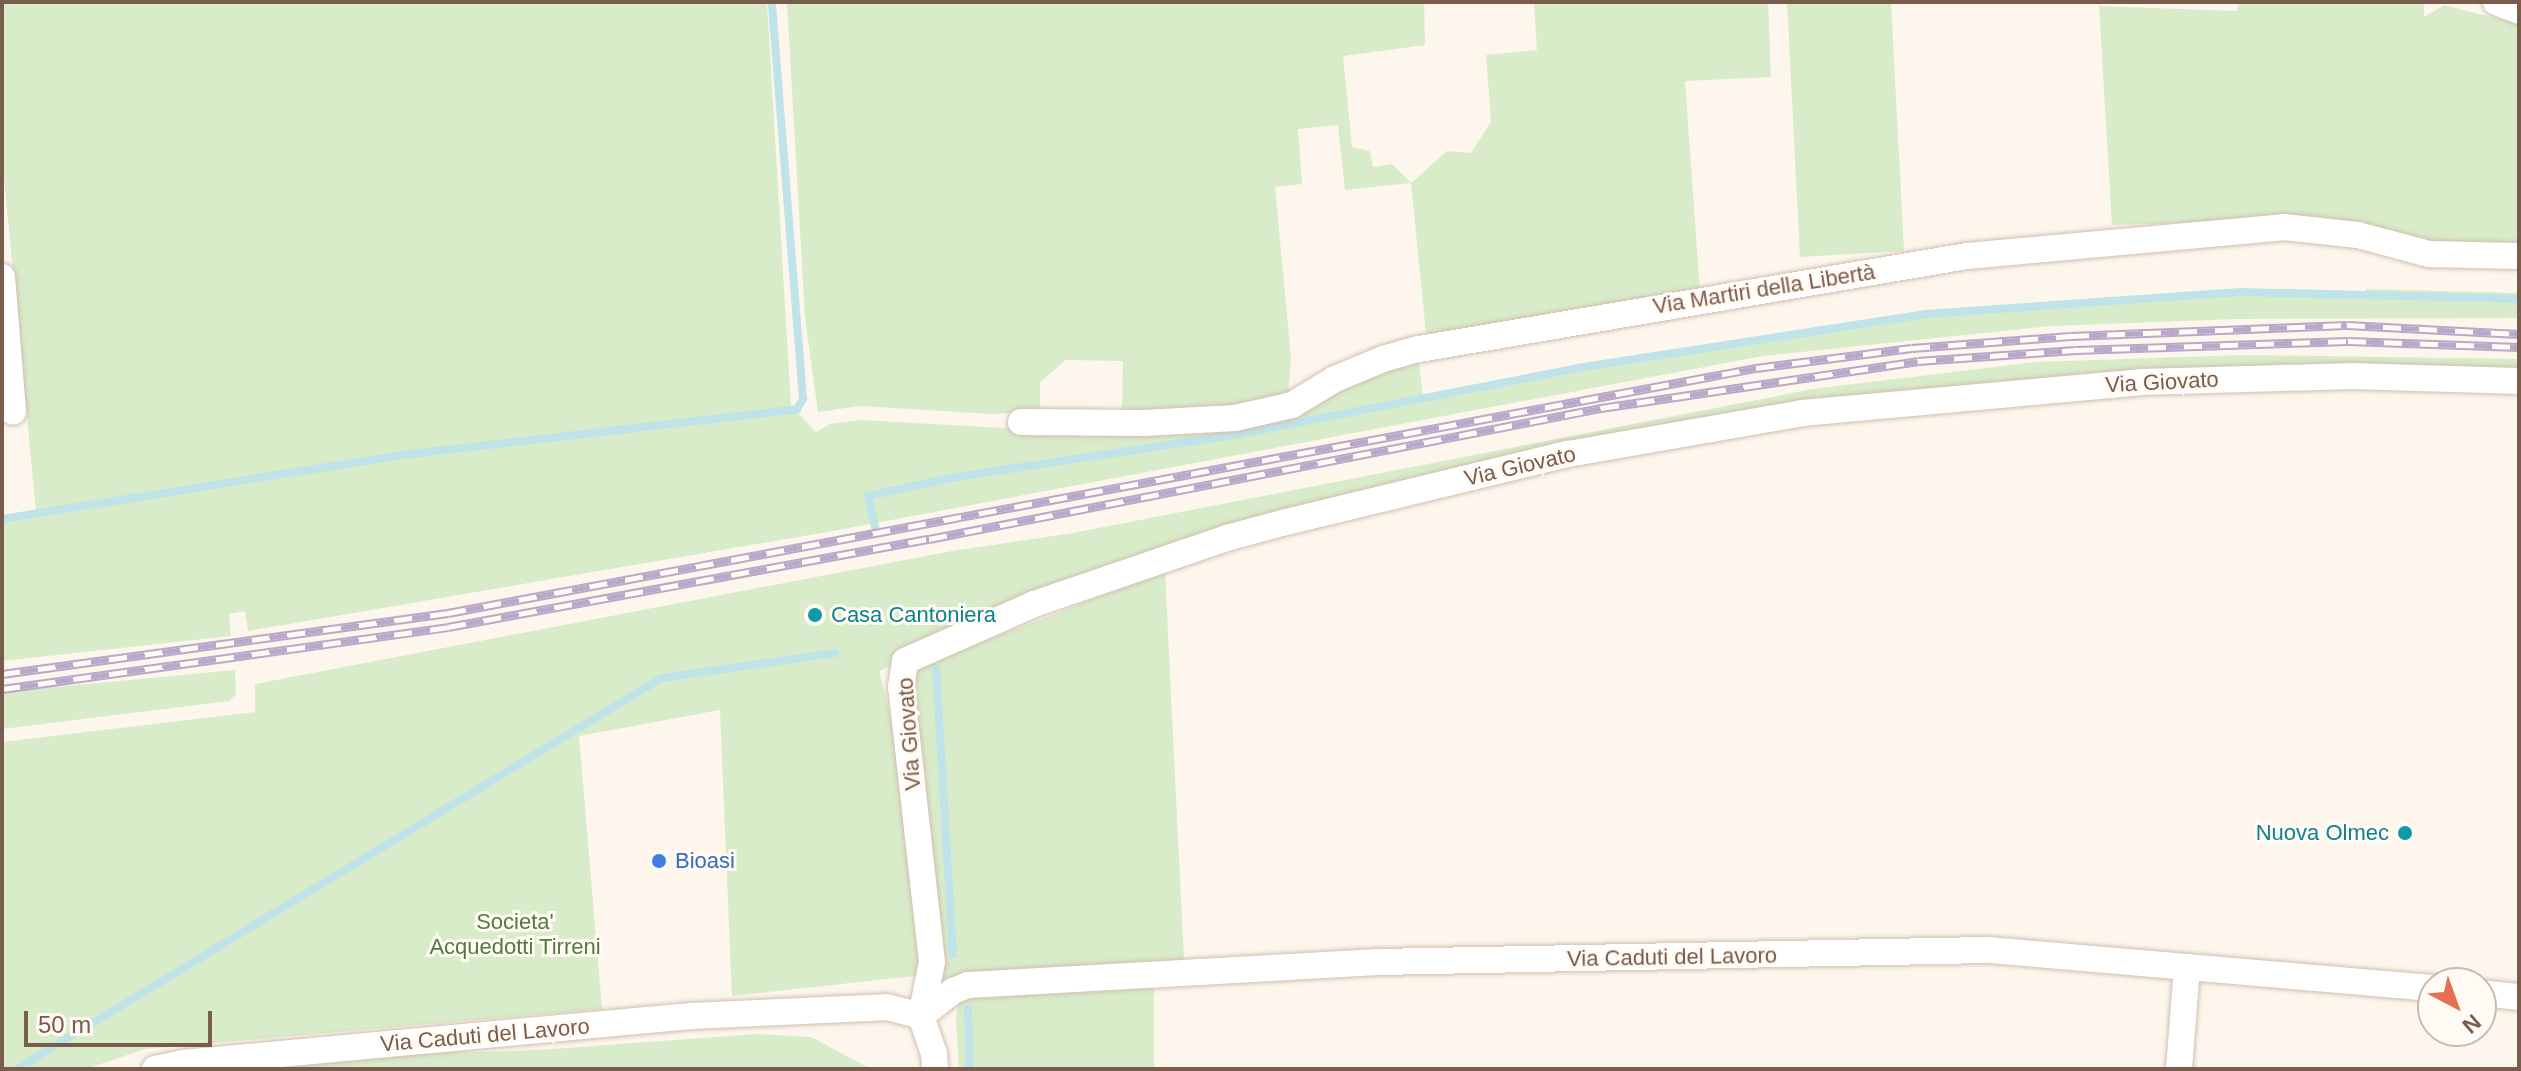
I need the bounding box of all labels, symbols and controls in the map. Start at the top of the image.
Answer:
street label: Via Martiri della Libertà [1651,258,1877,320]
street label: Via Giovato [2105,366,2219,398]
street label: Via Giovato [1462,440,1578,492]
place label: Casa Cantoniera [831,602,996,628]
marker: Casa Cantoniera [806,606,824,624]
street label: Via Giovato [892,677,926,791]
place label: Nuova Olmec [2256,820,2389,846]
marker: Nuova Olmec [2396,824,2414,842]
place label: Bioasi [675,848,735,874]
marker: Bioasi [650,852,668,870]
park label: Societa' Acquedotti Tirreni [429,908,601,960]
street label: Via Caduti del Lavoro [1567,942,1777,972]
north arrow [2417,967,2497,1047]
scale bar [28,995,216,1045]
text: N [2458,1009,2486,1039]
text: 50 m [38,1011,91,1038]
street label: Via Caduti del Lavoro [379,1013,591,1057]

